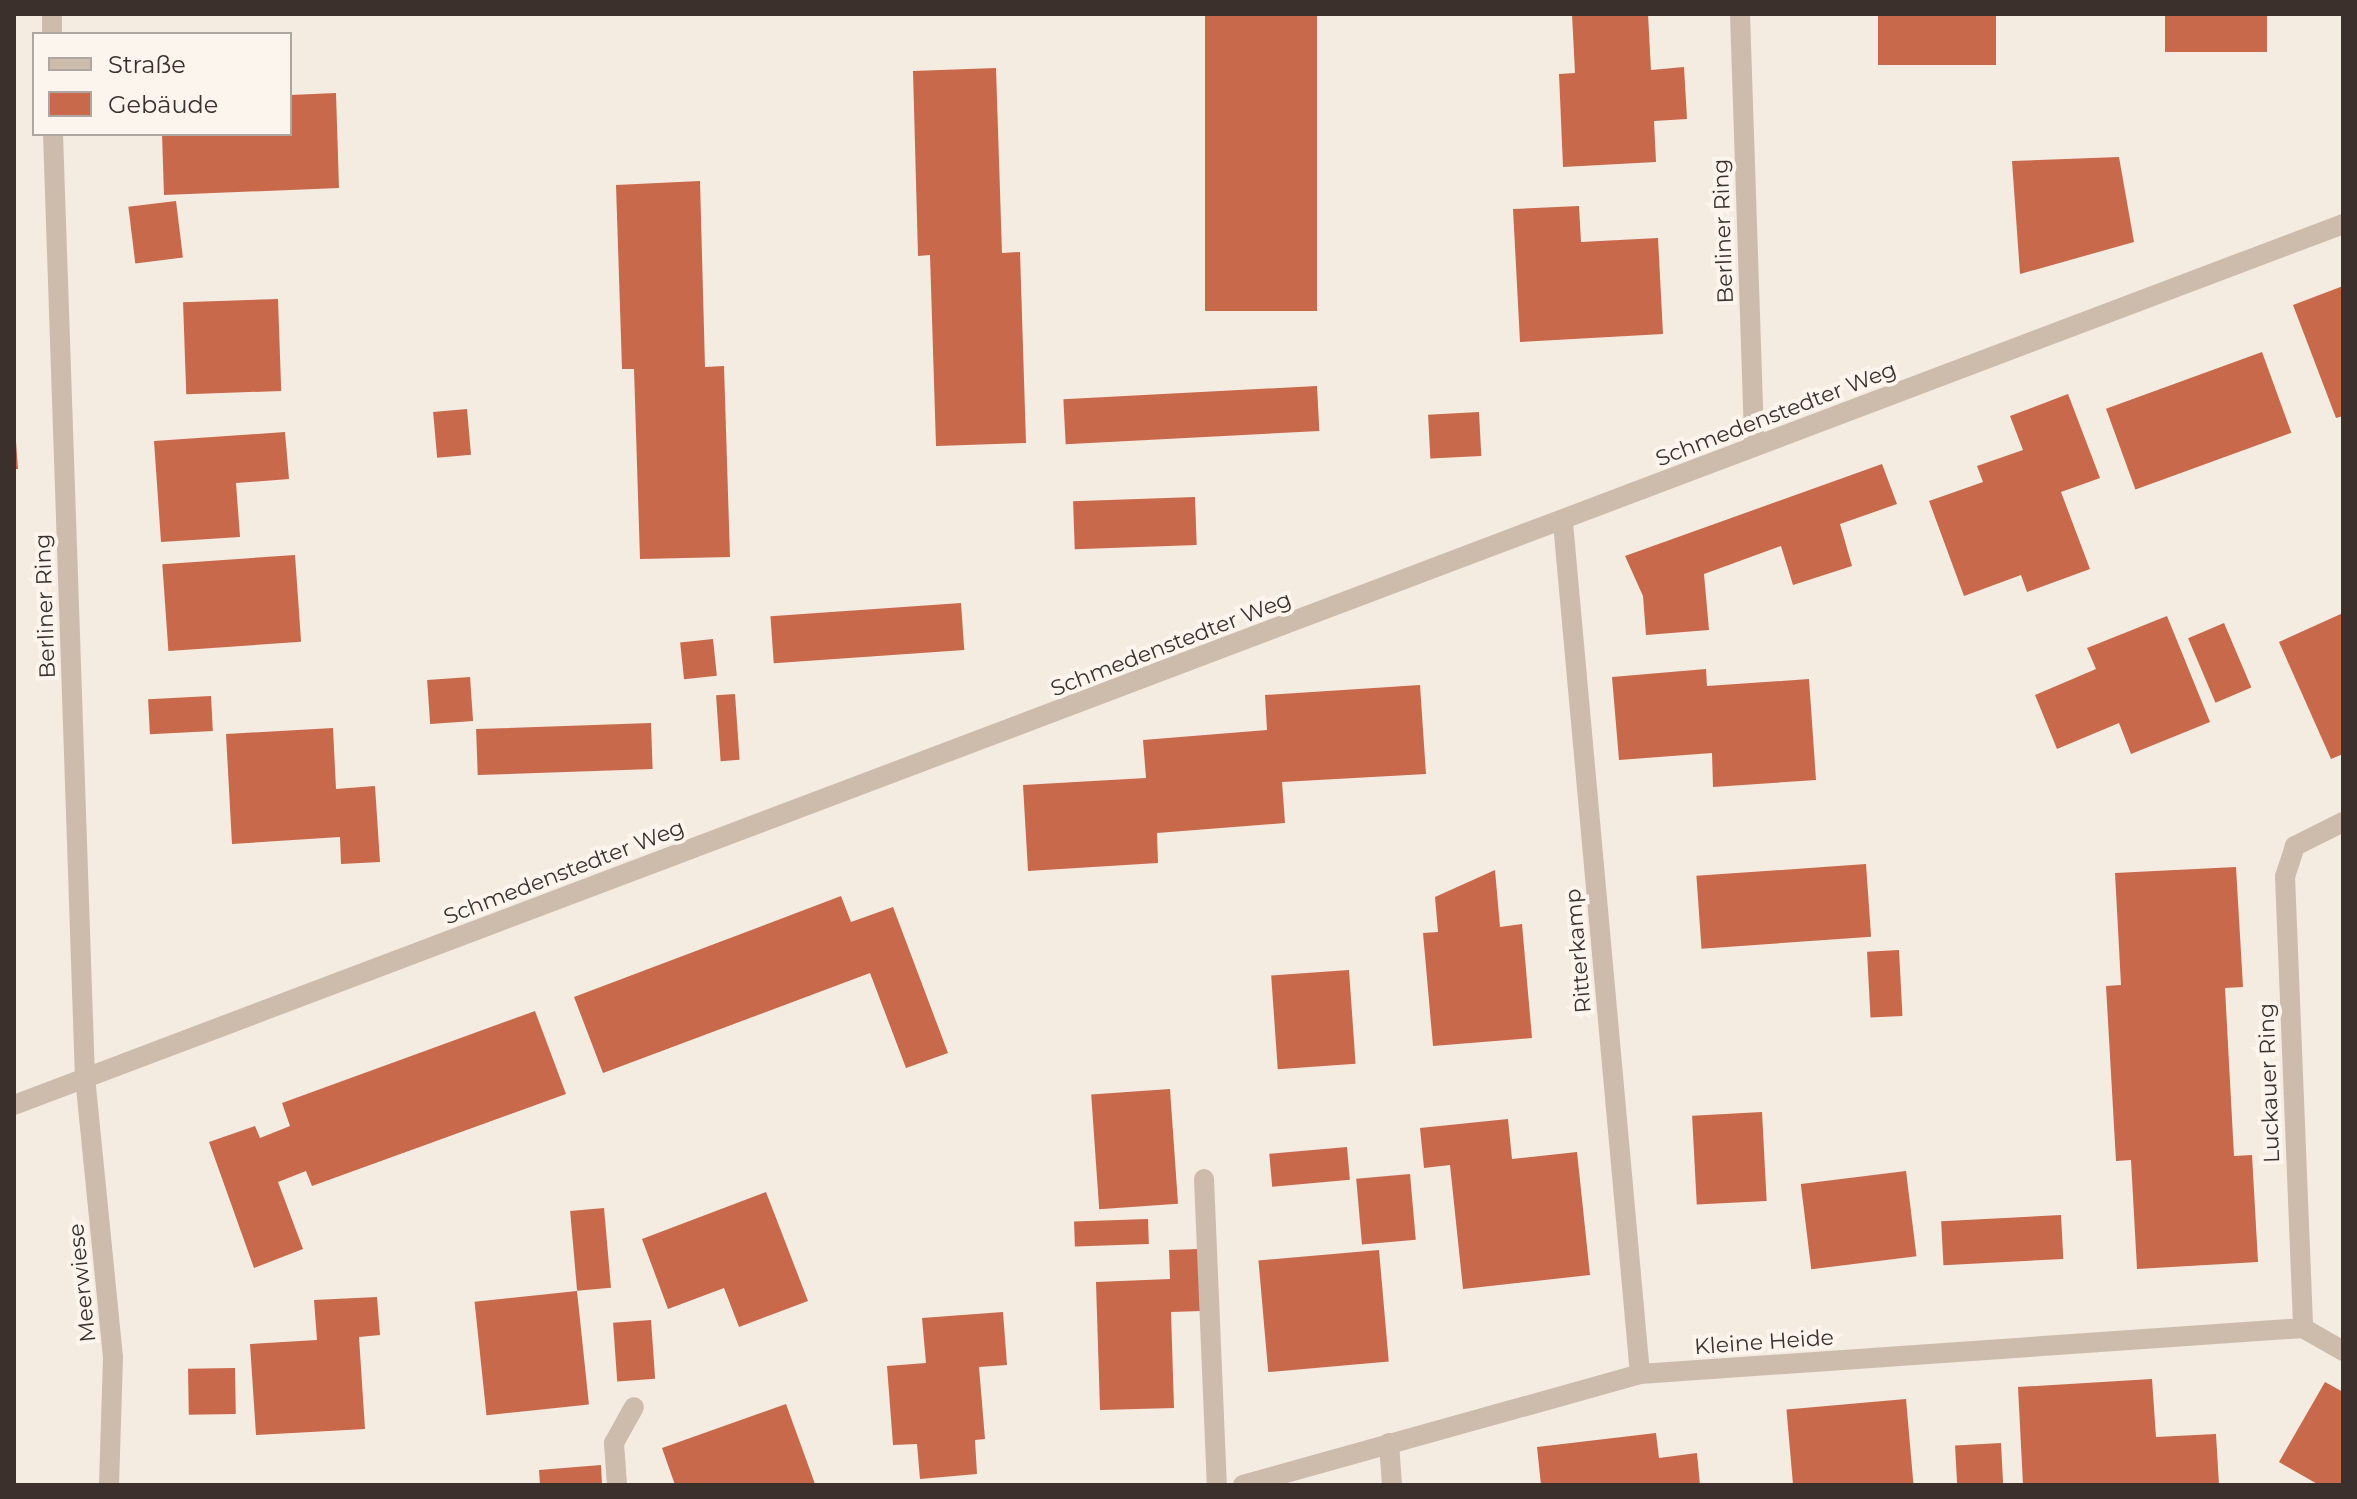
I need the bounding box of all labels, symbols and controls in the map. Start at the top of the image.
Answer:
legend [32,32,292,136]
text: Straße [108,50,186,79]
text: Gebäude [108,90,218,119]
street label: Berliner Ring [1707,158,1739,304]
street label: Schmedenstedter Weg [1652,356,1900,472]
street label: Berliner Ring [29,533,61,679]
street label: Schmedenstedter Weg [1047,586,1295,702]
street label: Schmedenstedter Weg [440,814,688,930]
street label: Ritterkamp [1559,888,1597,1014]
street label: Luckauer Ring [2253,1003,2285,1163]
street label: Meerwiese [63,1222,101,1344]
street label: Kleine Heide [1693,1324,1835,1360]

